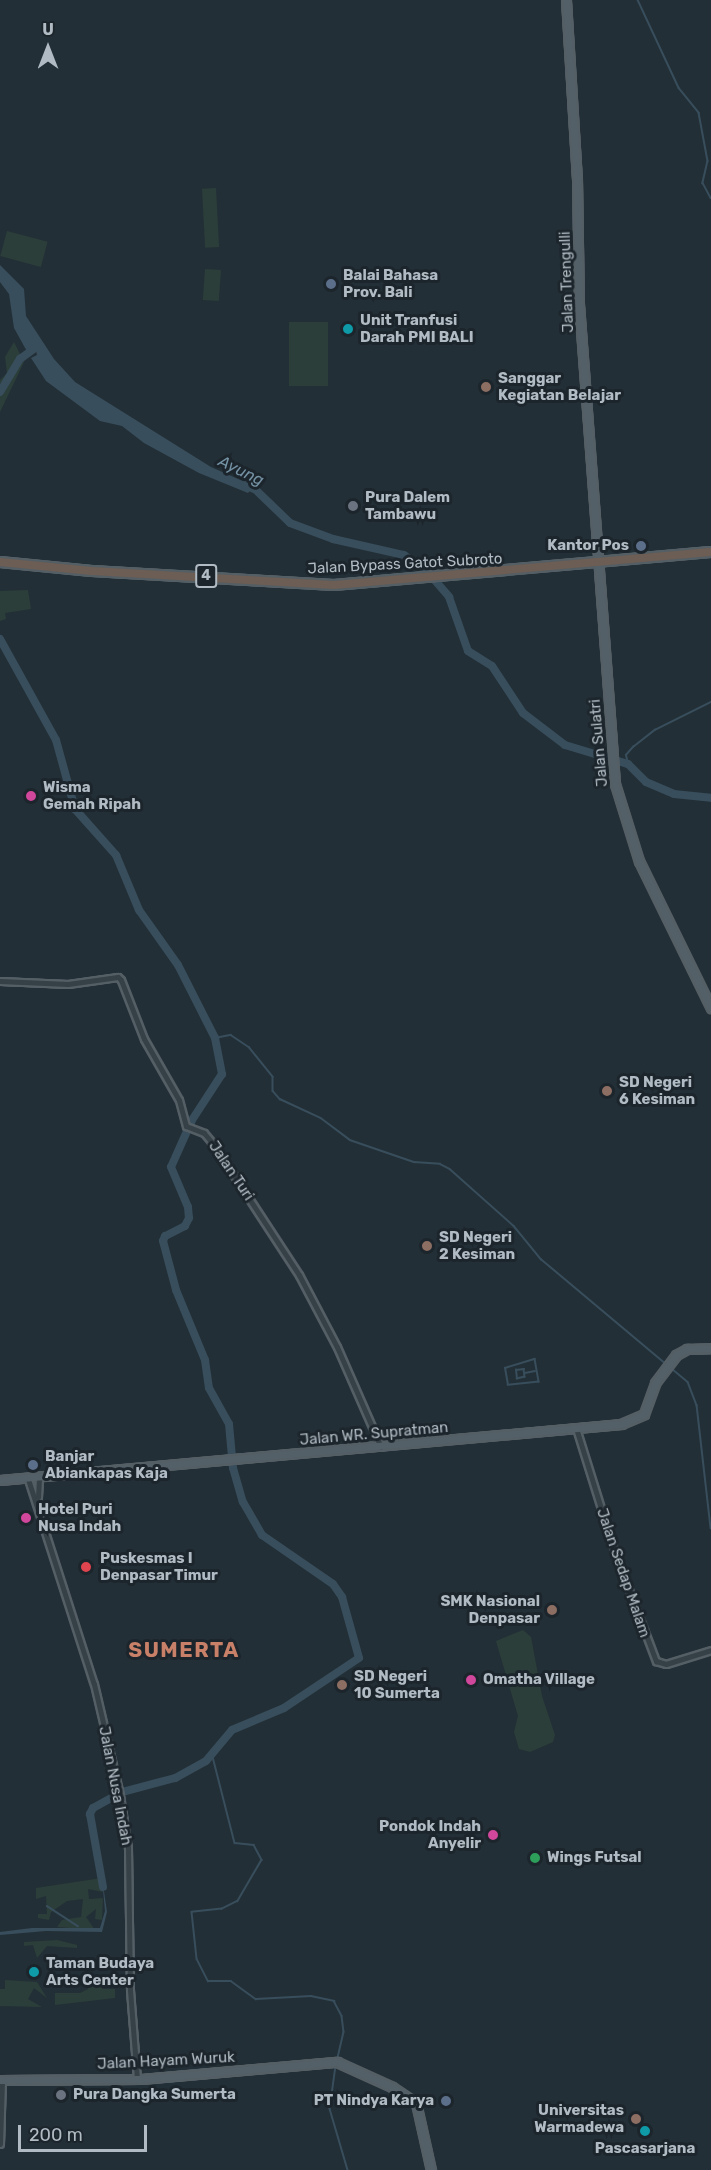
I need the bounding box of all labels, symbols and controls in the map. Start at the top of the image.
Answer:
north arrow [18,18,78,78]
text: U [42,20,54,39]
street label: Jalan Trengulli [556,231,578,333]
place label: Balai Bahasa Prov. Bali [343,266,438,301]
marker: Balai Bahasa Prov. Bali [324,277,338,291]
place label: Unit Tranfusi Darah PMI BALI [360,311,474,346]
marker: Unit Tranfusi Darah PMI BALI [341,322,355,336]
place label: Sanggar Kegiatan Belajar [498,369,621,404]
marker: Sanggar Kegiatan Belajar [479,380,493,394]
water label: Ayung [215,452,267,490]
place label: Pura Dalem Tambawu [365,488,450,523]
marker: Pura Dalem Tambawu [346,499,360,513]
place label: Kantor Pos [547,537,629,555]
marker: Kantor Pos [634,539,648,553]
street label: Jalan Bypass Gatot Subroto [307,550,503,578]
road number: 4 [194,565,218,587]
street label: Jalan Sulatri [586,698,612,788]
place label: Wisma Gemah Ripah [43,778,141,813]
marker: Wisma Gemah Ripah [24,789,38,803]
place label: SD Negeri 6 Kesiman [619,1073,695,1108]
marker: SD Negeri 6 Kesiman [600,1084,614,1098]
street label: Jalan Turi [204,1138,258,1204]
place label: SD Negeri 2 Kesiman [439,1228,515,1263]
marker: SD Negeri 2 Kesiman [420,1239,434,1253]
street label: Jalan WR. Supratman [299,1419,449,1449]
place label: Banjar Abiankapas Kaja [45,1447,168,1482]
marker: Banjar Abiankapas Kaja [26,1458,40,1472]
place label: Hotel Puri Nusa Indah [38,1500,121,1535]
street label: Jalan Sedap Malam [592,1506,654,1640]
marker: Hotel Puri Nusa Indah [19,1511,33,1525]
place label: Puskesmas I Denpasar Timur [100,1549,219,1584]
marker: Puskesmas I Denpasar Timur [77,1558,95,1576]
place label: SMK Nasional Denpasar [440,1592,540,1627]
marker: SMK Nasional Denpasar [545,1603,559,1617]
district label: SUMERTA [128,1637,240,1663]
place label: SD Negeri 10 Sumerta [354,1667,440,1702]
place label: Omatha Village [483,1671,595,1689]
marker: Omatha Village [464,1673,478,1687]
marker: SD Negeri 10 Sumerta [335,1678,349,1692]
street label: Jalan Nusa Indah [95,1725,135,1847]
place label: Pondok Indah Anyelir [379,1817,481,1852]
marker: Pondok Indah Anyelir [486,1828,500,1842]
place label: Wings Futsal [547,1849,642,1867]
marker: Wings Futsal [528,1851,542,1865]
place label: Taman Budaya Arts Center [46,1954,154,1989]
marker: Taman Budaya Arts Center [27,1965,41,1979]
street label: Jalan Hayam Wuruk [97,2048,235,2074]
place label: Pura Dangka Sumerta [73,2086,236,2104]
marker: Pura Dangka Sumerta [54,2088,68,2102]
place label: PT Nindya Karya [313,2092,434,2110]
marker: PT Nindya Karya [439,2094,453,2108]
place label: Universitas Warmadewa [534,2101,624,2136]
marker: Universitas Warmadewa [629,2112,643,2126]
scale bar [21,2113,150,2151]
text: 200 m [29,2124,83,2146]
marker: Pascasarjana [638,2124,652,2138]
place label: Pascasarjana [595,2140,695,2158]

